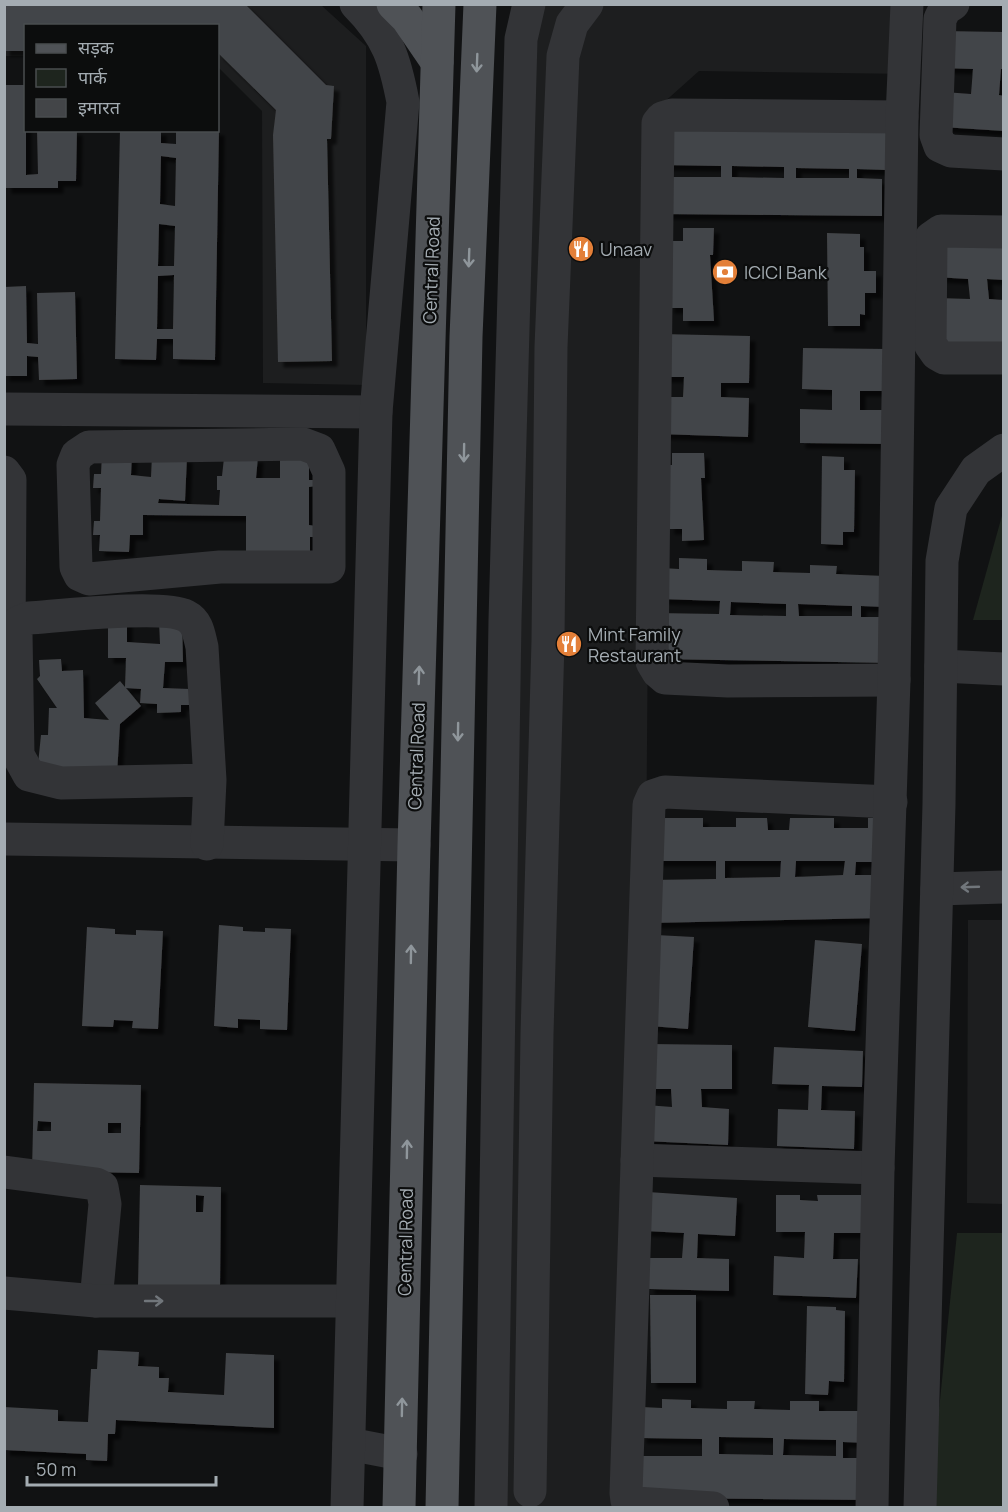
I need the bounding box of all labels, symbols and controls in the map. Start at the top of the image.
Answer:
legend [24,24,219,132]
text: सड़क [78,35,115,59]
one-way arrow [472,52,483,72]
text: पार्क [78,65,108,89]
text: इमारत [78,95,121,119]
street label: Central Road [417,216,445,324]
restaurant icon: Unaav [566,234,596,264]
place label: Unaav [600,237,652,261]
one-way arrow [464,247,475,267]
bank icon: ICICI Bank [710,257,740,287]
place label: ICICI Bank [744,260,828,284]
one-way arrow [458,442,469,462]
place label: Mint Family Restaurant [588,622,681,667]
restaurant icon: Mint Family Restaurant [554,629,584,659]
one-way arrow [413,666,424,686]
street label: Central Road [402,702,430,810]
one-way arrow [452,721,463,741]
one-way arrow [961,882,981,893]
one-way arrow [405,945,417,965]
one-way arrow [401,1140,413,1160]
street label: Central Road [392,1188,418,1296]
one-way arrow [144,1295,164,1307]
one-way arrow [396,1398,407,1418]
scale bar [27,1449,216,1487]
text: 50 m [36,1457,76,1481]

